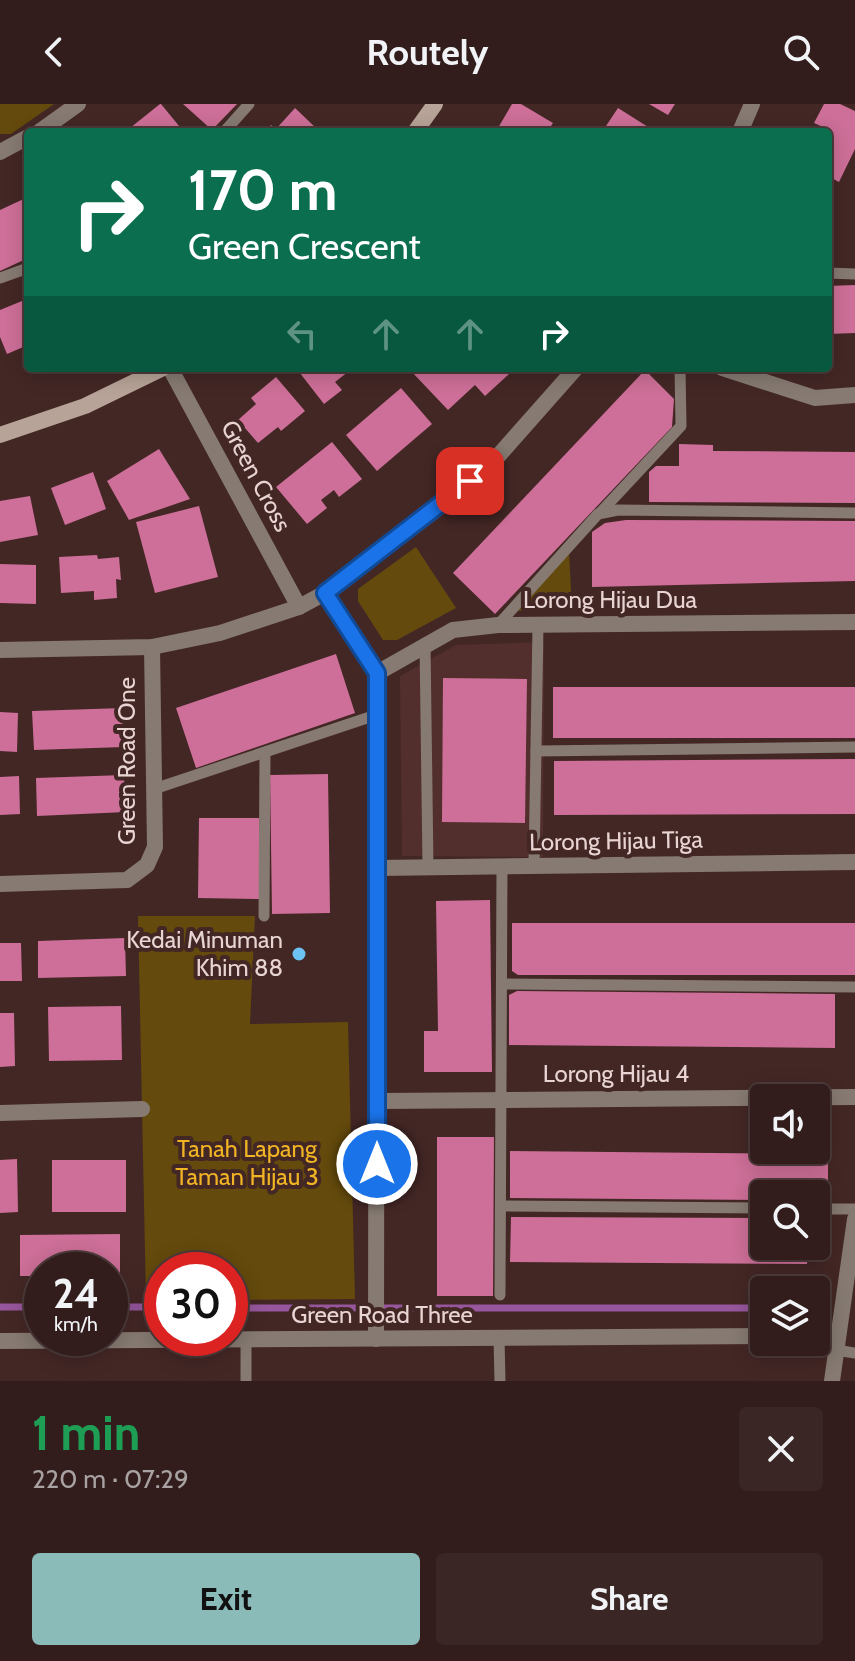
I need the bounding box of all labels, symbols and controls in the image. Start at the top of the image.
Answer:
icon: back [32,30,76,74]
text: Routely [367,30,488,74]
icon: search [779,30,823,74]
text: 170 m [188,156,338,224]
icon: right [56,160,160,264]
text: Green Crescent [188,224,421,268]
icon: left [280,312,324,356]
icon: ahead [364,312,408,356]
icon: ahead [448,312,492,356]
icon: right [532,312,576,356]
street label: Green Cross [215,415,298,536]
pin [436,447,504,515]
icon: arrive [448,459,492,503]
street label: Lorong Hijau Dua [523,585,697,614]
street label: Green Road One [112,677,141,845]
street label: Lorong Hijau Tiga [529,824,704,857]
place label: Kedai Minuman Khim 88 [126,925,283,982]
marker: Kedai Minuman Khim 88 [290,945,308,963]
street label: Lorong Hijau 4 [543,1059,689,1088]
map controls [750,1084,830,1356]
button: sound [750,1084,830,1164]
position arrow [335,1122,419,1206]
park label: Tanah Lapang Taman Hijau 3 [175,1134,319,1191]
button: search [750,1180,830,1260]
speed limit sign: 30 [144,1252,248,1356]
text: 24 [53,1269,99,1318]
button: layers [750,1276,830,1356]
street label: Green Road Three [291,1300,473,1329]
text: km/h [54,1312,98,1336]
text: 1 min [32,1404,140,1462]
button: close [739,1407,823,1491]
text: 220 m · 07:29 [32,1463,189,1495]
button: Exit [32,1553,420,1645]
button: Share [436,1553,823,1645]

